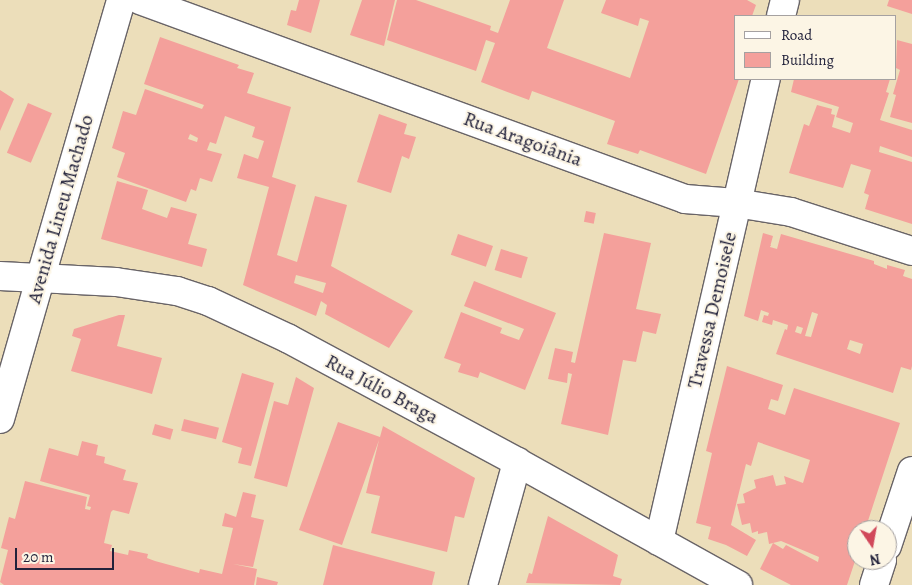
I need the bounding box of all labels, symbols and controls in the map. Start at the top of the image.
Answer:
legend [734,15,897,80]
text: Road [781,25,812,45]
text: Building [781,50,834,70]
street label: Rua Aragoiânia [460,106,586,172]
street label: Avenida Lineu Machado [22,112,98,306]
street label: Travessa Demoisele [682,229,742,391]
street label: Rua Júlio Braga [321,349,443,429]
north arrow [847,520,897,570]
scale bar [18,538,116,570]
text: 20 m [23,547,54,567]
text: N [868,549,882,570]

